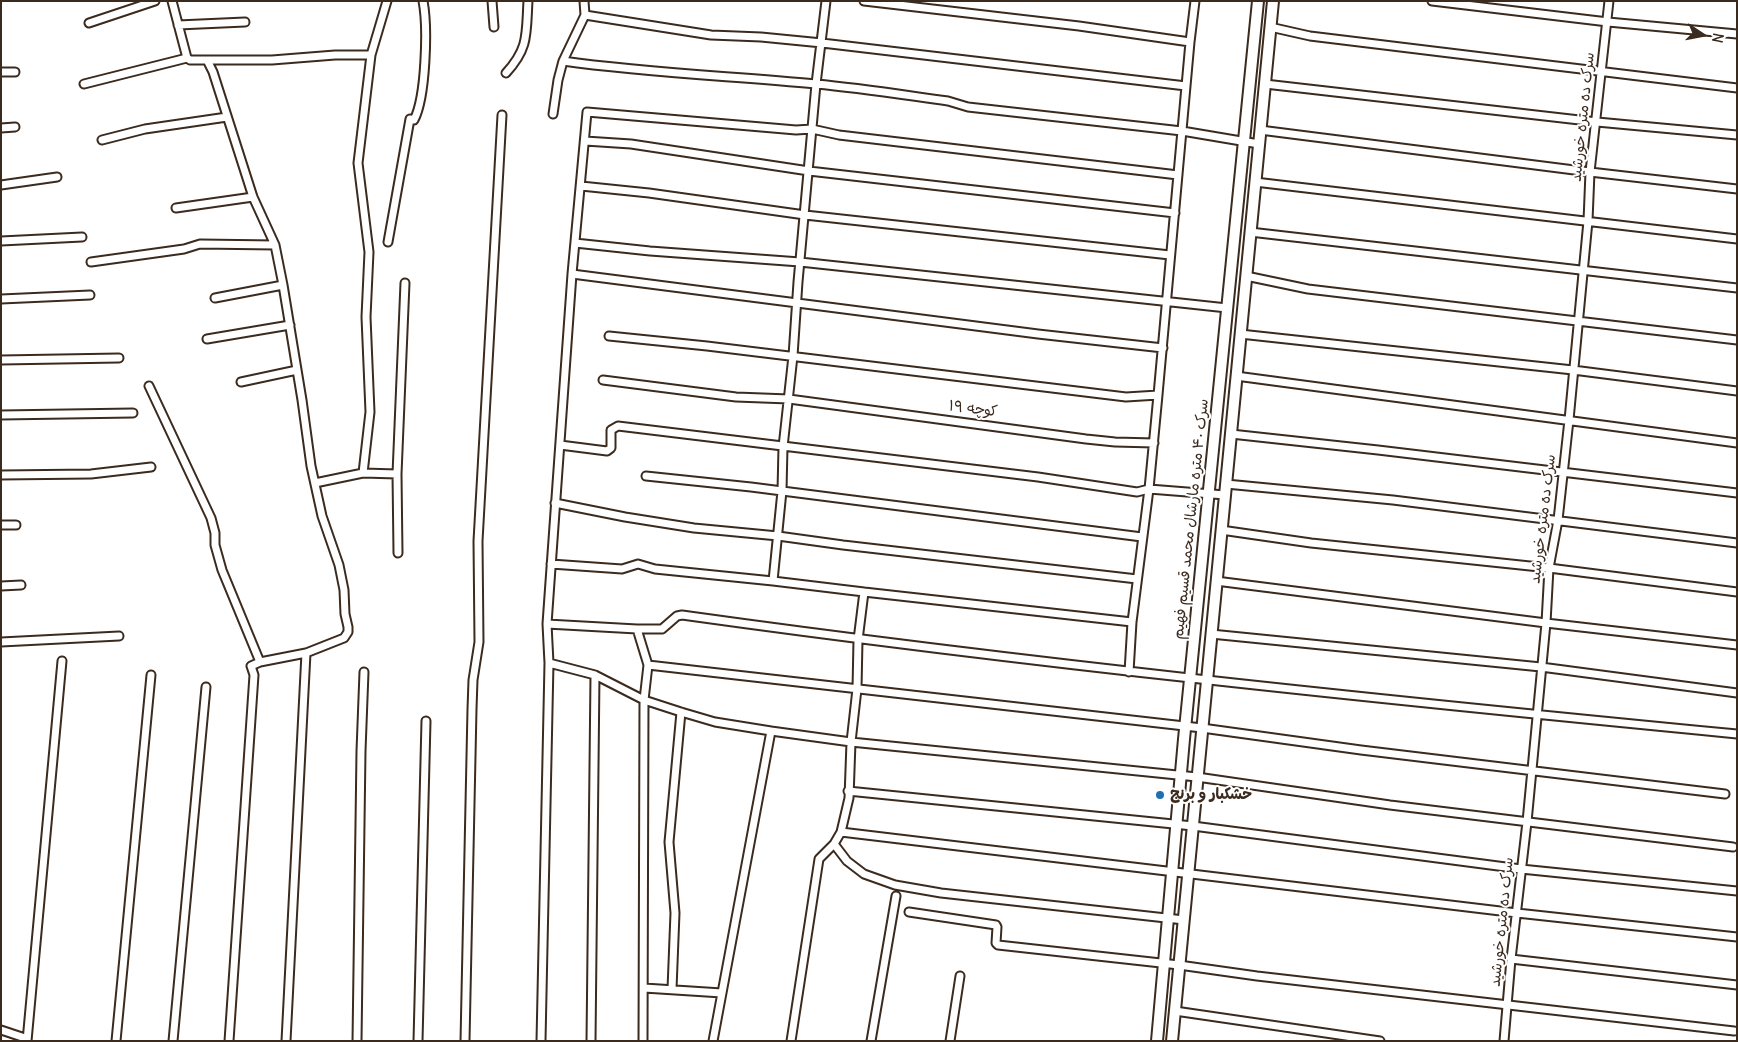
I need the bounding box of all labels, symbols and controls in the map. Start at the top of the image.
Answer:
north arrow [1678,10,1728,60]
text: N [1708,31,1727,44]
street label: سرک ده متره خورشید [1567,51,1599,183]
street label: کوچه ۱۹ [948,397,998,421]
street label: سرک ۴۰ متره مارشال محمد قسیم فهیم [1169,398,1213,640]
street label: سرک ده متره خورشید [1526,453,1560,585]
place label: خشکبار و برنج [1170,786,1252,804]
marker: خشکبار و برنج [1154,789,1166,801]
street label: سرک ده متره خورشید [1486,856,1518,988]

